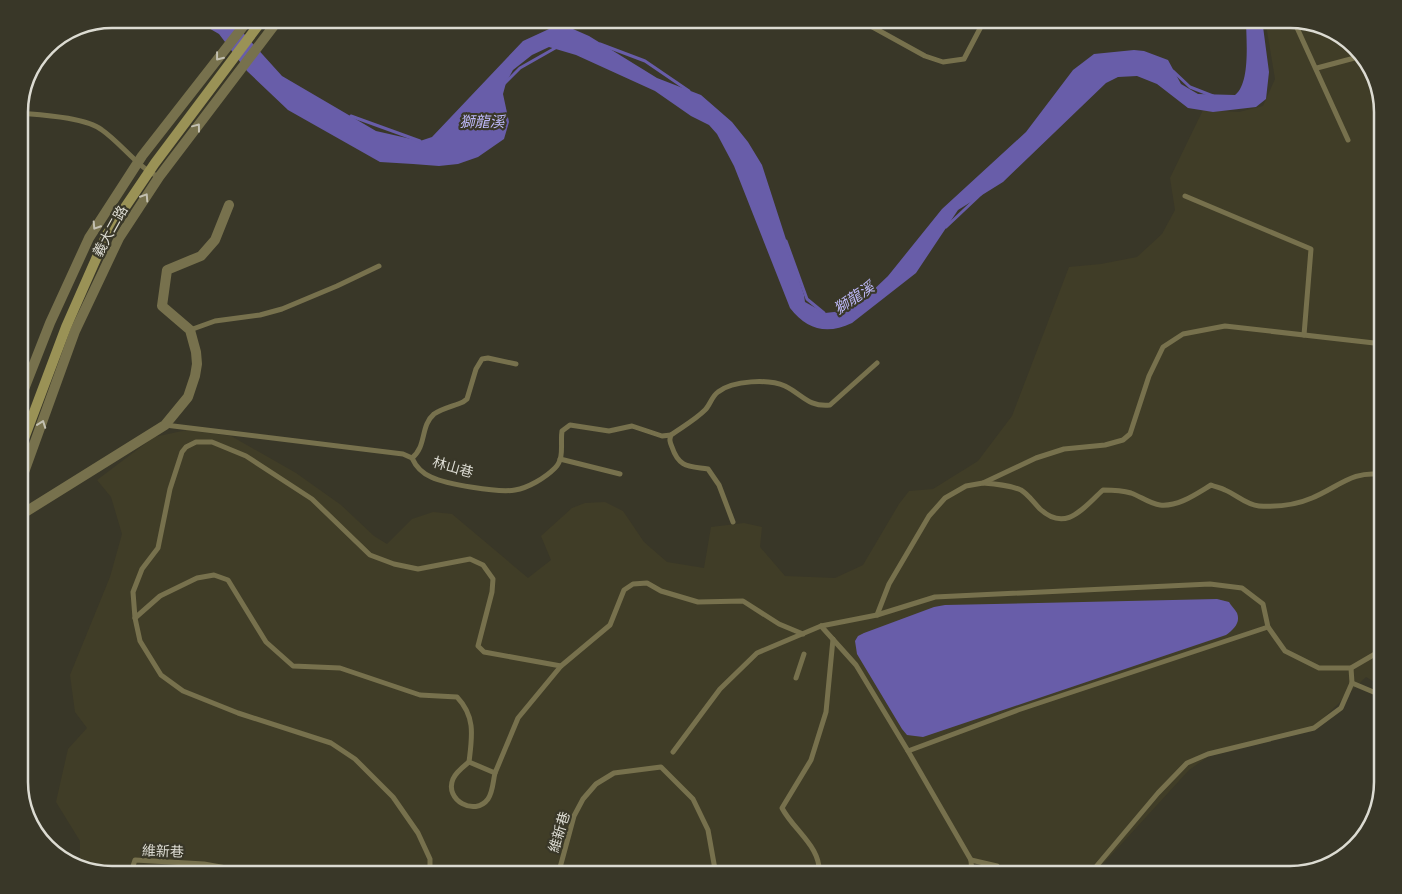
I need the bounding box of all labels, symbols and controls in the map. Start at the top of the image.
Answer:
one-way arrow [217,51,225,60]
water label: 獅龍溪 [459,113,506,130]
one-way arrow [191,124,199,133]
one-way arrow [139,194,149,203]
street label: 義大二路 [89,203,131,259]
one-way arrow [93,220,102,230]
water label: 獅龍溪 [830,277,879,317]
one-way arrow [36,420,46,429]
street label: 林山巷 [431,454,475,480]
street label: 維新巷 [545,810,573,854]
street label: 維新巷 [142,842,184,860]

